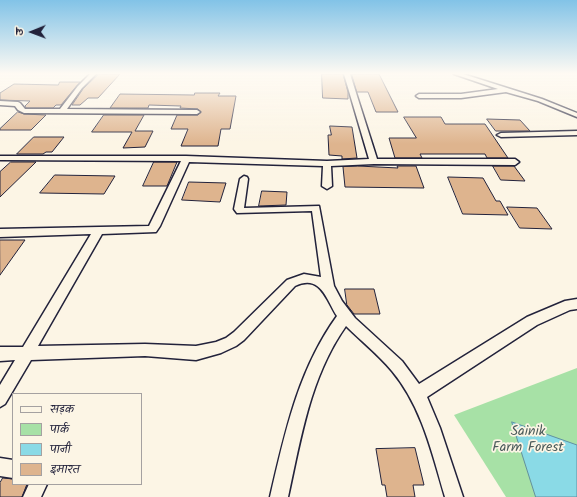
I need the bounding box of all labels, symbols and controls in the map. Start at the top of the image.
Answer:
north arrow [12,12,52,52]
text: उ [11,29,29,36]
legend [12,393,142,485]
text: सड़क [50,400,74,419]
text: पार्क [50,420,69,439]
park label: Sainik Farm Forest [492,425,564,458]
text: पानी [50,440,71,459]
text: इमारत [50,460,80,479]

